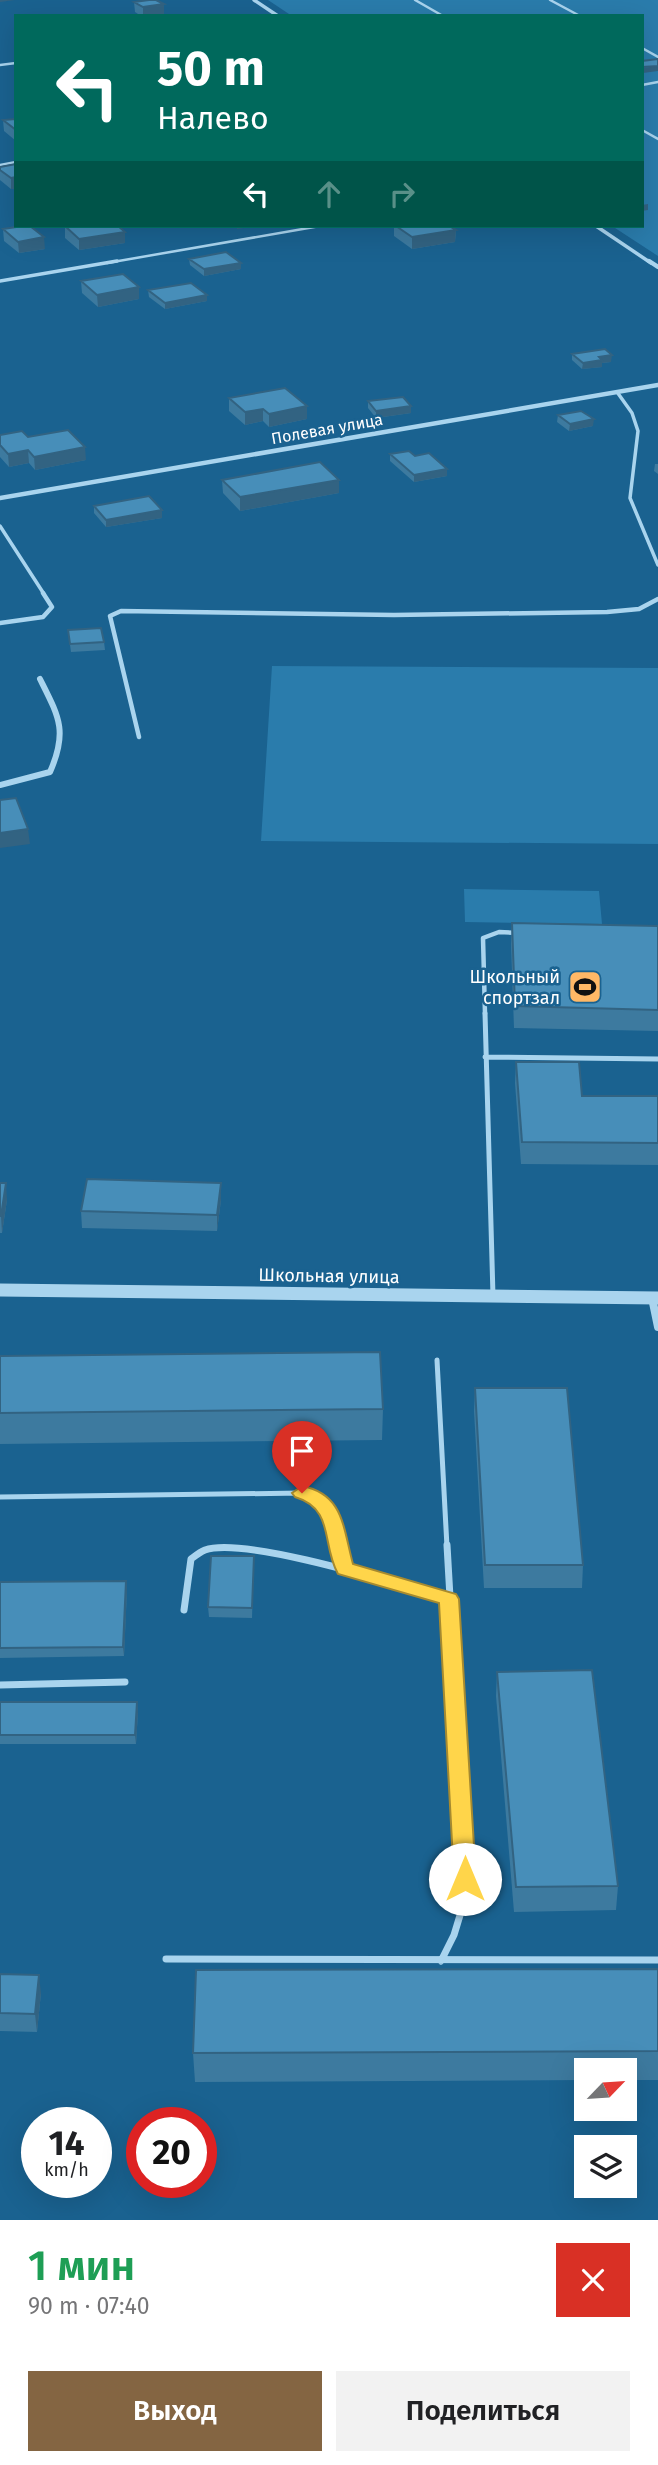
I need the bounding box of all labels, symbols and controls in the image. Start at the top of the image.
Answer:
text: 50 m [157,39,265,98]
icon: left [42,42,133,133]
text: Налево [157,99,269,137]
icon: left [237,175,275,213]
icon: ahead [310,175,348,213]
icon: right [383,175,421,213]
street label: Полевая улица [270,410,384,448]
place label: Школьный спортзал [469,966,560,1009]
sports icon: Школьный спортзал [566,968,604,1006]
street label: Школьная улица [258,1264,400,1288]
pin [272,1421,332,1493]
icon: arrive [283,1432,321,1470]
position arrow [428,1842,502,1916]
north arrow [574,2058,637,2121]
map controls [574,2058,637,2198]
speed limit sign: 20 [126,2107,217,2198]
text: 14 [48,2122,85,2164]
button: layers [574,2135,637,2198]
text: km/h [44,2159,89,2181]
text: 1 мин [28,2241,135,2291]
button: close [556,2243,630,2317]
text: 90 m · 07:40 [28,2292,150,2320]
button: Выход [28,2371,322,2451]
button: Поделиться [336,2371,630,2451]

